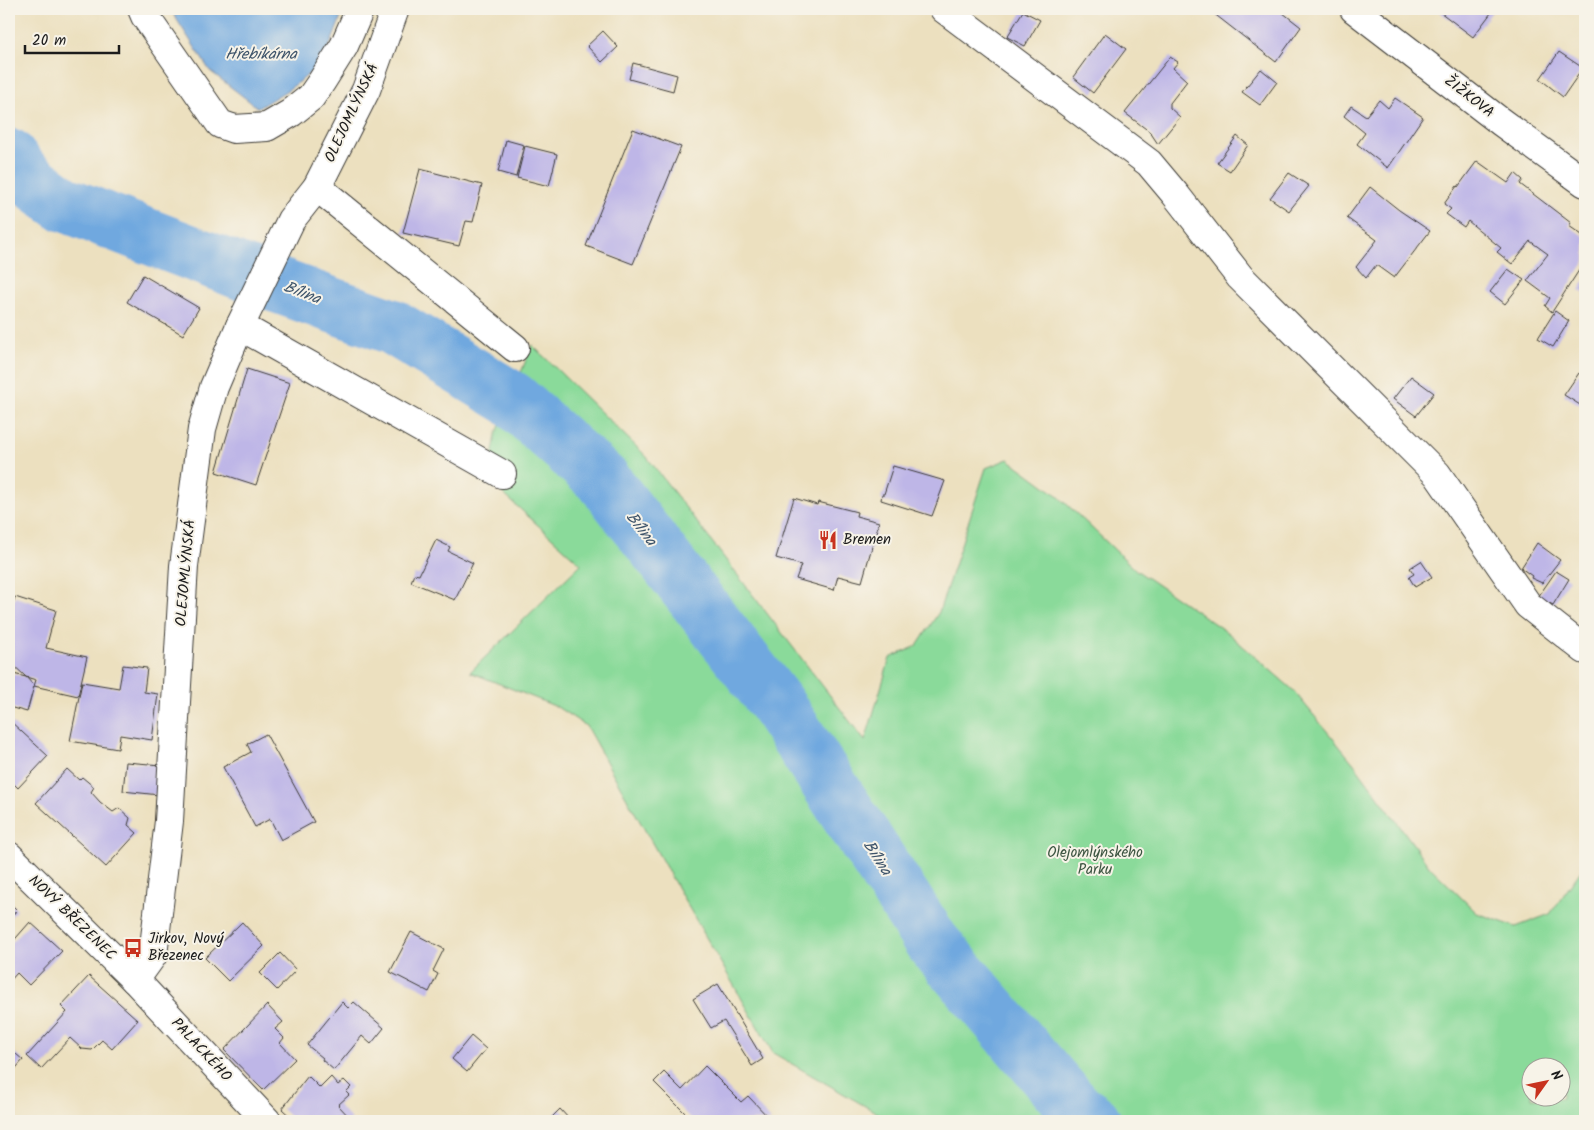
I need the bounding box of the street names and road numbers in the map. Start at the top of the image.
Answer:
street label: OLEJOMLÝNSKÁ [318,59,386,167]
street label: ŽIŽKOVA [1439,70,1499,124]
street label: OLEJOMLÝNSKÁ [169,519,203,627]
street label: NOVÝ BŘEZENEC [22,869,122,967]
street label: PALACKÉHO [165,1012,237,1088]

